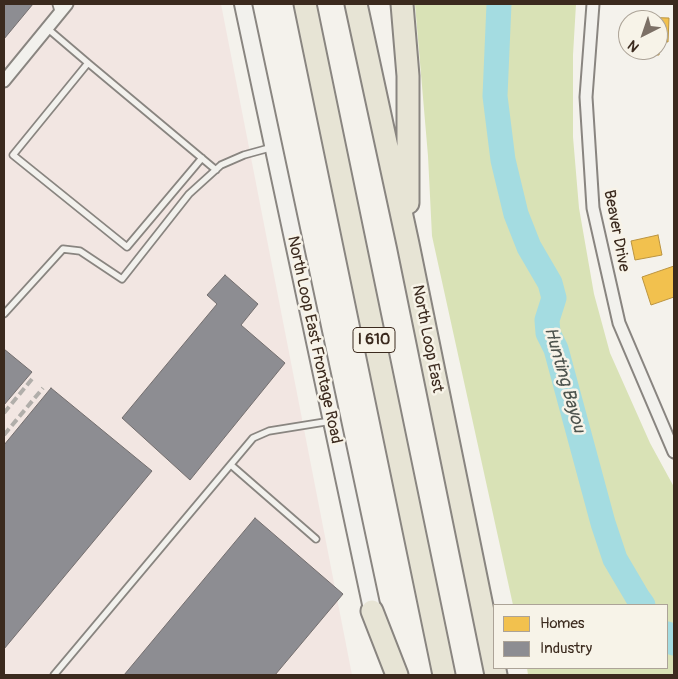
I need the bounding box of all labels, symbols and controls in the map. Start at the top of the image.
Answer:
north arrow [618,10,668,60]
text: N [624,36,643,55]
street label: Beaver Drive [599,189,633,273]
street label: North Loop East Frontage Road [283,235,345,445]
street label: North Loop East [407,284,447,394]
water label: Hunting Bayou [539,325,589,435]
road number: I 610 [353,328,395,352]
legend [493,604,668,669]
text: Homes [540,614,585,633]
text: Industry [540,639,592,658]

